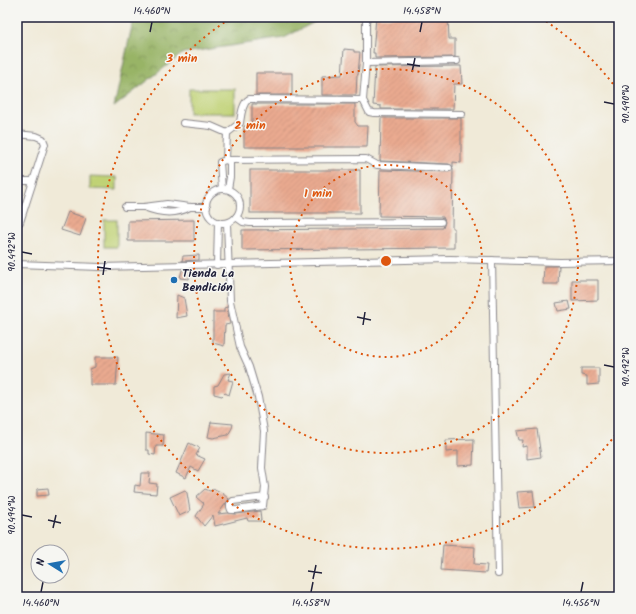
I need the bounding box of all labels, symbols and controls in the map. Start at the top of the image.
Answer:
text: 14.460°N [133,3,171,19]
text: 14.458°N [403,3,441,19]
text: 3 min [166,49,198,68]
text: 90.490°W [618,84,634,123]
text: 2 min [234,116,266,135]
text: 1 min [304,184,332,203]
text: 90.492°W [4,232,20,272]
centre of rings [379,254,393,268]
place label: Tienda La Bendición [182,264,234,297]
marker: Tienda La Bendición [169,275,179,285]
text: 90.492°W [618,347,634,387]
text: 90.494°W [4,495,20,535]
north arrow [30,544,70,584]
text: N [32,557,51,567]
text: 14.460°N [22,595,60,611]
text: 14.458°N [292,595,330,611]
text: 14.456°N [562,595,600,611]

